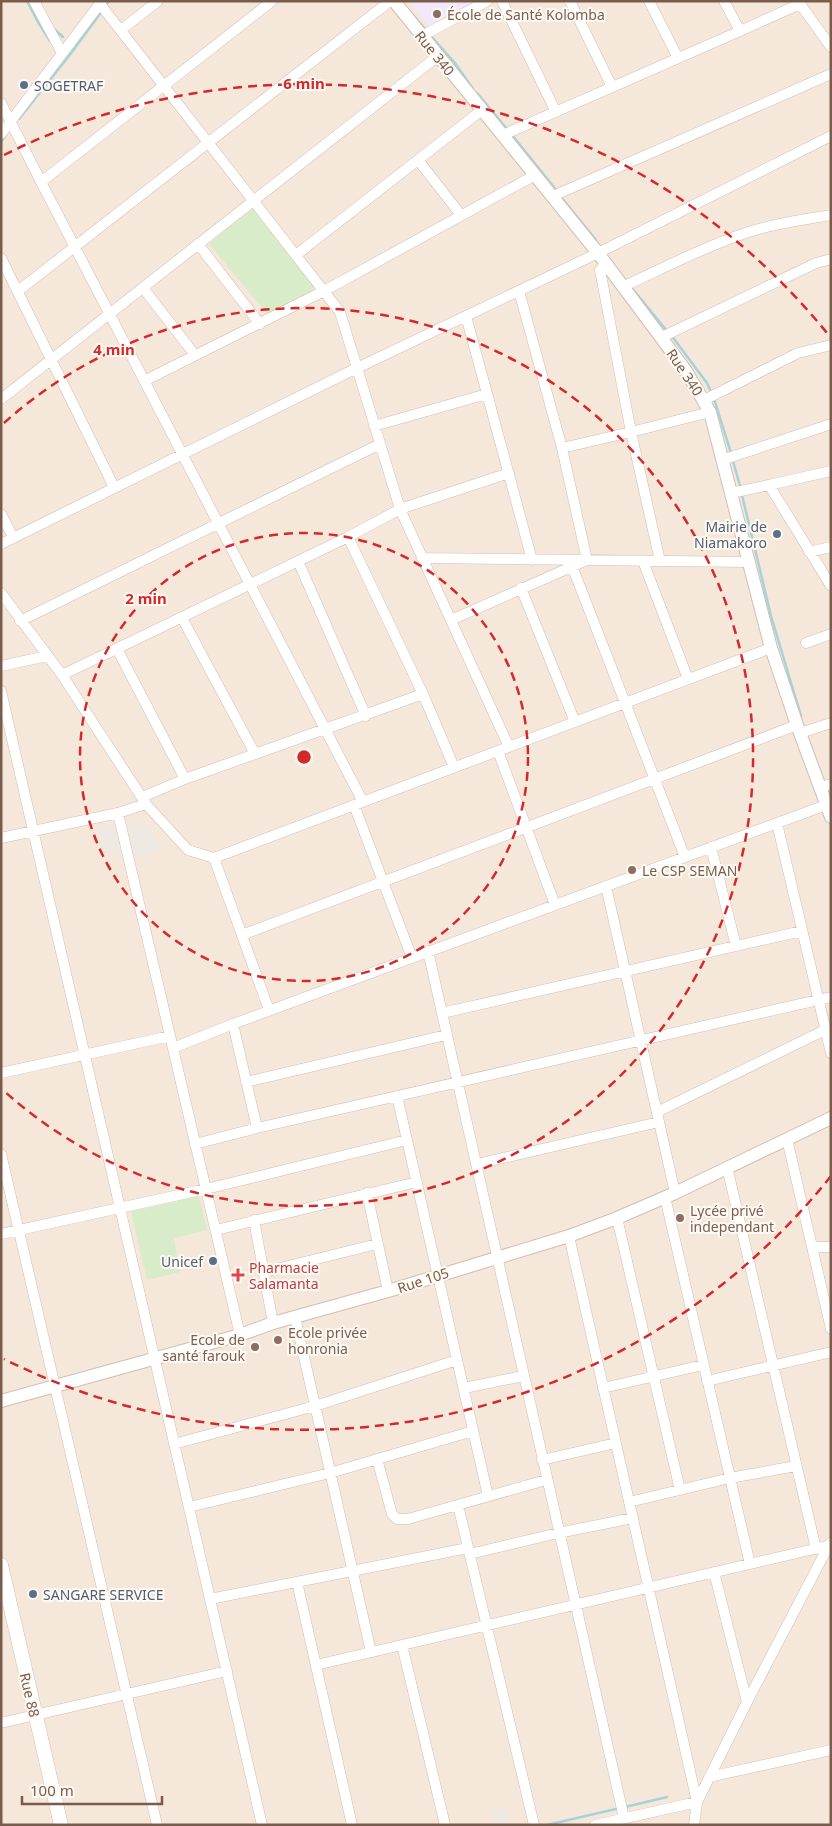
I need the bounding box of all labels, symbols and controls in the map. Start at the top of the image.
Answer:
place label: École de Santé Kolomba [447,5,605,24]
marker: École de Santé Kolomba [431,8,443,20]
street label: Rue 340 [411,26,459,80]
text: 6 min [283,73,325,93]
place label: SOGETRAF [34,76,103,95]
marker: SOGETRAF [18,79,30,91]
text: 4 min [93,339,135,359]
street label: Rue 340 [662,345,708,399]
place label: Mairie de Niamakoro [694,517,767,552]
marker: Mairie de Niamakoro [771,528,783,540]
text: 2 min [125,588,167,608]
centre of rings [295,748,313,766]
place label: Le CSP SEMAN [642,861,737,880]
marker: Le CSP SEMAN [626,864,638,876]
place label: Lycée privé independant [690,1201,774,1236]
marker: Lycée privé independant [674,1212,686,1224]
place label: Unicef [161,1252,204,1271]
marker: Unicef [207,1255,219,1267]
place label: Pharmacie Salamanta [249,1258,319,1293]
street label: Rue 105 [395,1263,451,1297]
marker: Pharmacie Salamanta [231,1268,245,1282]
place label: Ecole privée honronia [288,1323,367,1358]
place label: Ecole de santé farouk [162,1330,246,1365]
marker: Ecole privée honronia [272,1334,284,1346]
marker: Ecole de santé farouk [249,1341,261,1353]
place label: SANGARE SERVICE [43,1585,164,1604]
marker: SANGARE SERVICE [27,1588,39,1600]
street label: Rue 88 [16,1671,44,1719]
scale bar [22,1774,162,1806]
text: 100 m [30,1780,74,1800]

